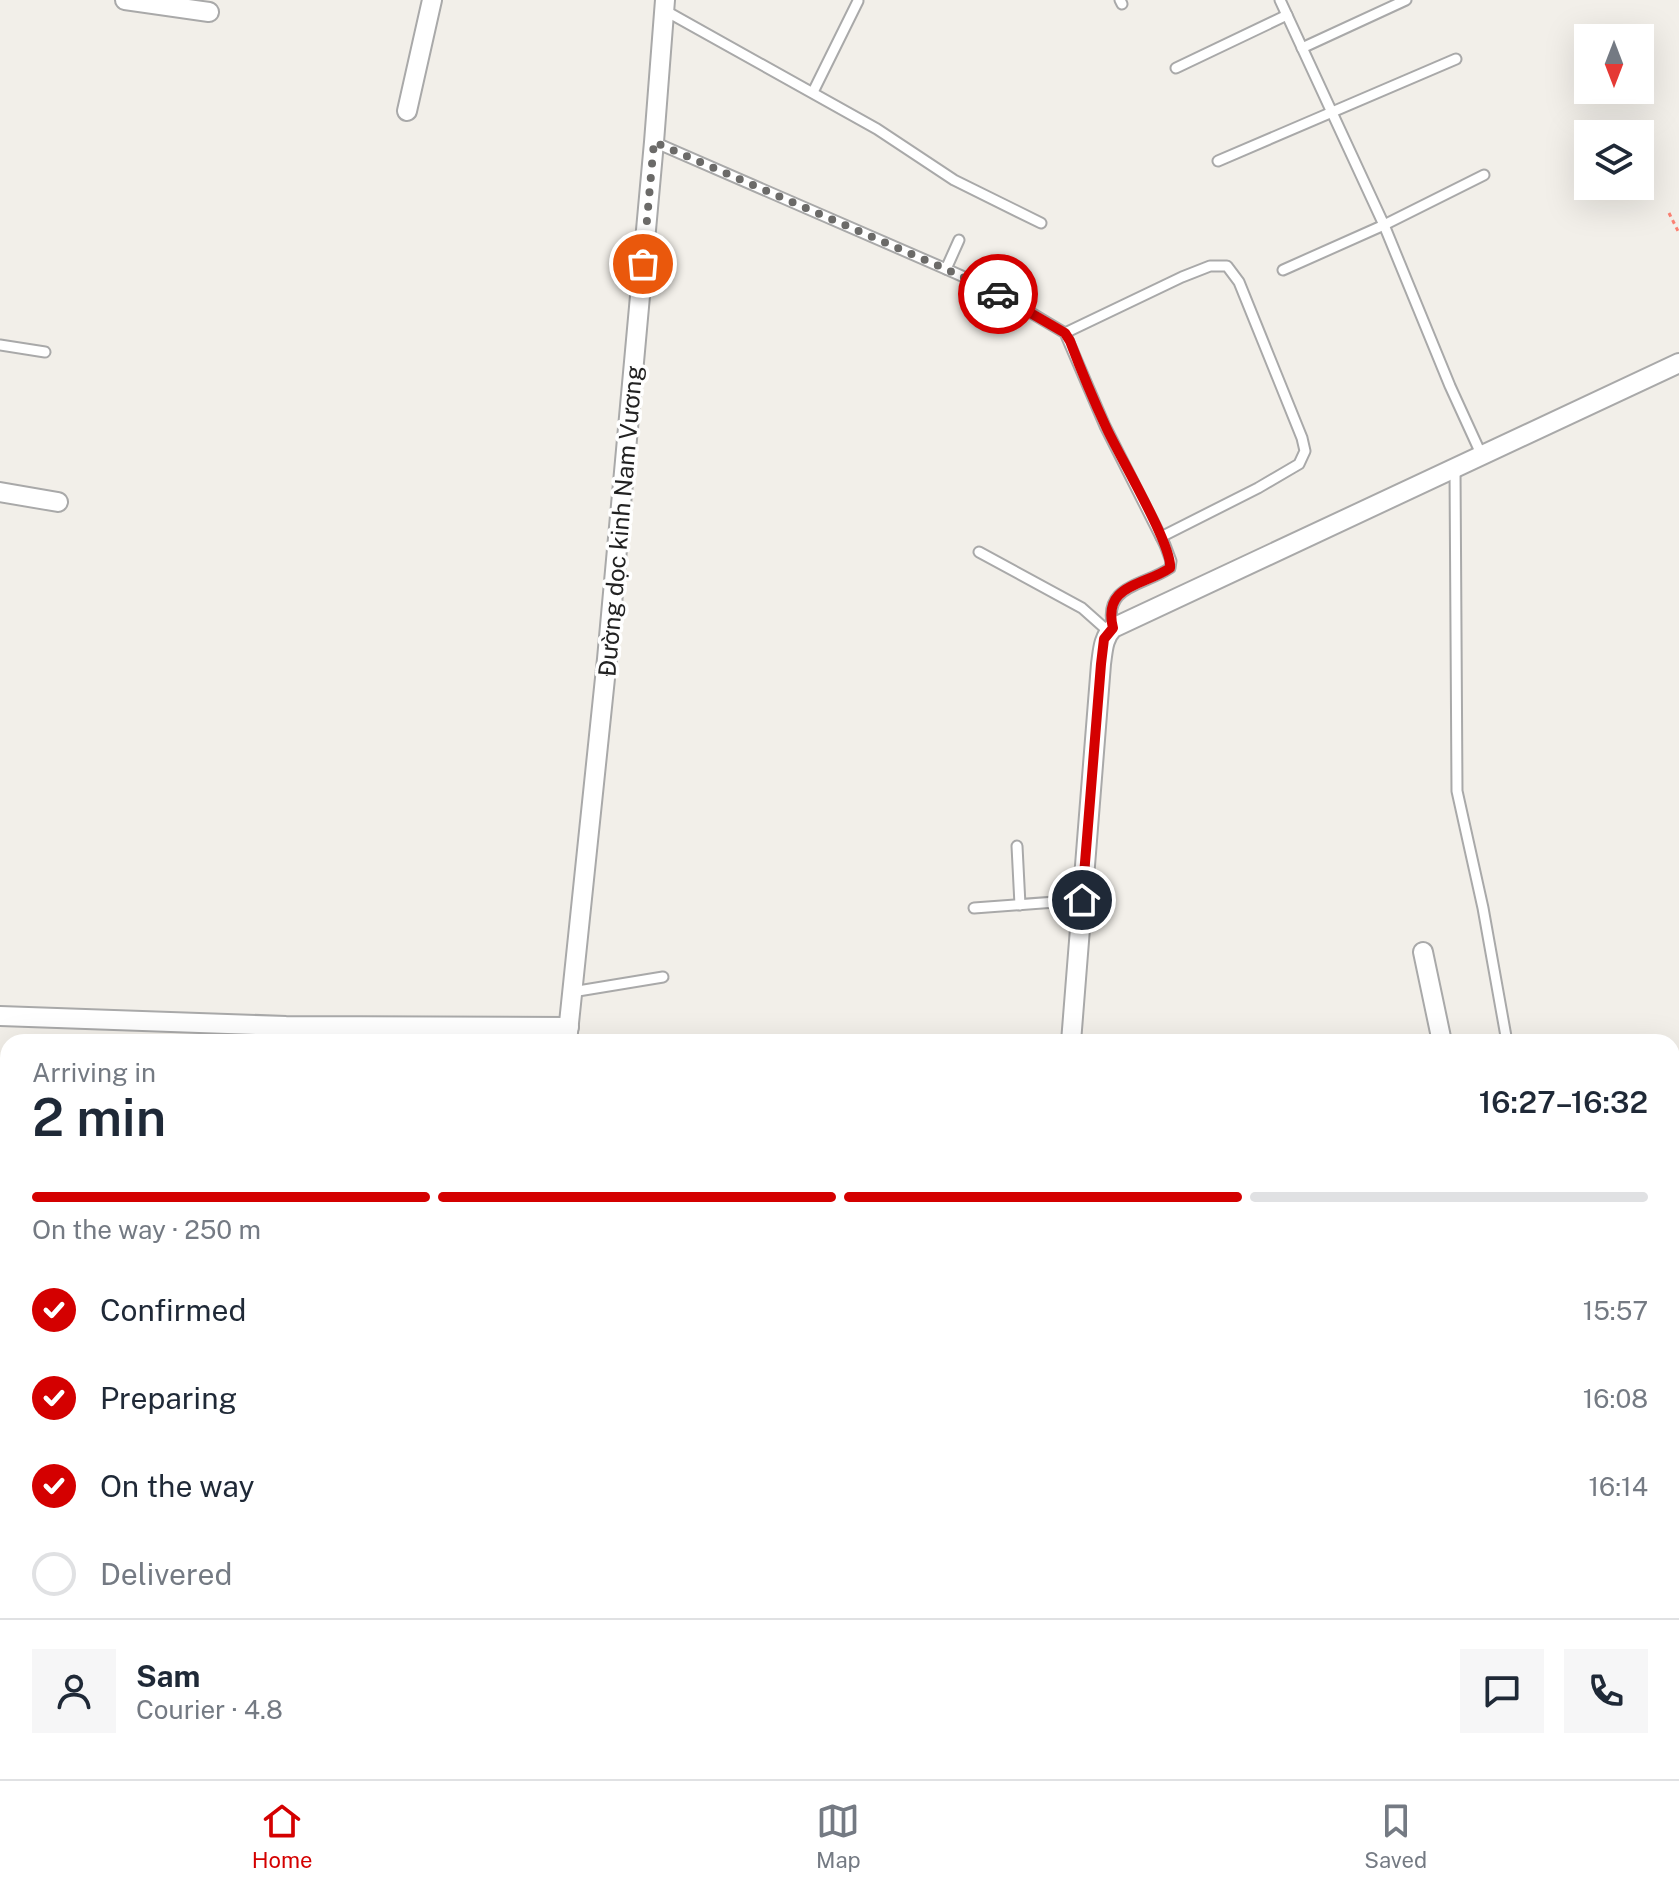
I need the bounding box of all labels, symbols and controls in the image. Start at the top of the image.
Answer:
north arrow [1574,24,1654,104]
map controls [1574,24,1654,200]
button: layers [1574,120,1654,200]
pin [609,230,677,298]
icon: bag [621,242,665,286]
courier [958,254,1038,334]
icon: car [976,272,1020,316]
street label: Đường dọc kinh Nam Vương [592,364,648,678]
pin [1048,866,1116,934]
icon: home [1060,878,1104,922]
text: Arriving in [32,1057,156,1088]
text: 16:27–16:32 [1479,1084,1648,1120]
text: 2 min [32,1087,166,1148]
text: On the way · 250 m [32,1214,261,1245]
icon: check [32,1288,76,1332]
text: Confirmed [100,1292,246,1328]
text: 15:57 [1583,1295,1648,1326]
icon: check [32,1376,76,1420]
text: Preparing [100,1380,237,1416]
text: 16:08 [1583,1383,1648,1414]
icon: check [32,1464,76,1508]
text: On the way [100,1468,254,1504]
text: 16:14 [1588,1471,1648,1502]
text: Delivered [100,1556,232,1592]
button: person [32,1649,116,1733]
button: chat [1460,1649,1544,1733]
button: phone [1564,1649,1648,1733]
text: Sam [136,1658,200,1694]
text: Courier · 4.8 [136,1694,283,1725]
tab: Home [252,1799,312,1873]
tab: Map [816,1799,861,1873]
tab: Saved [1364,1799,1427,1873]

